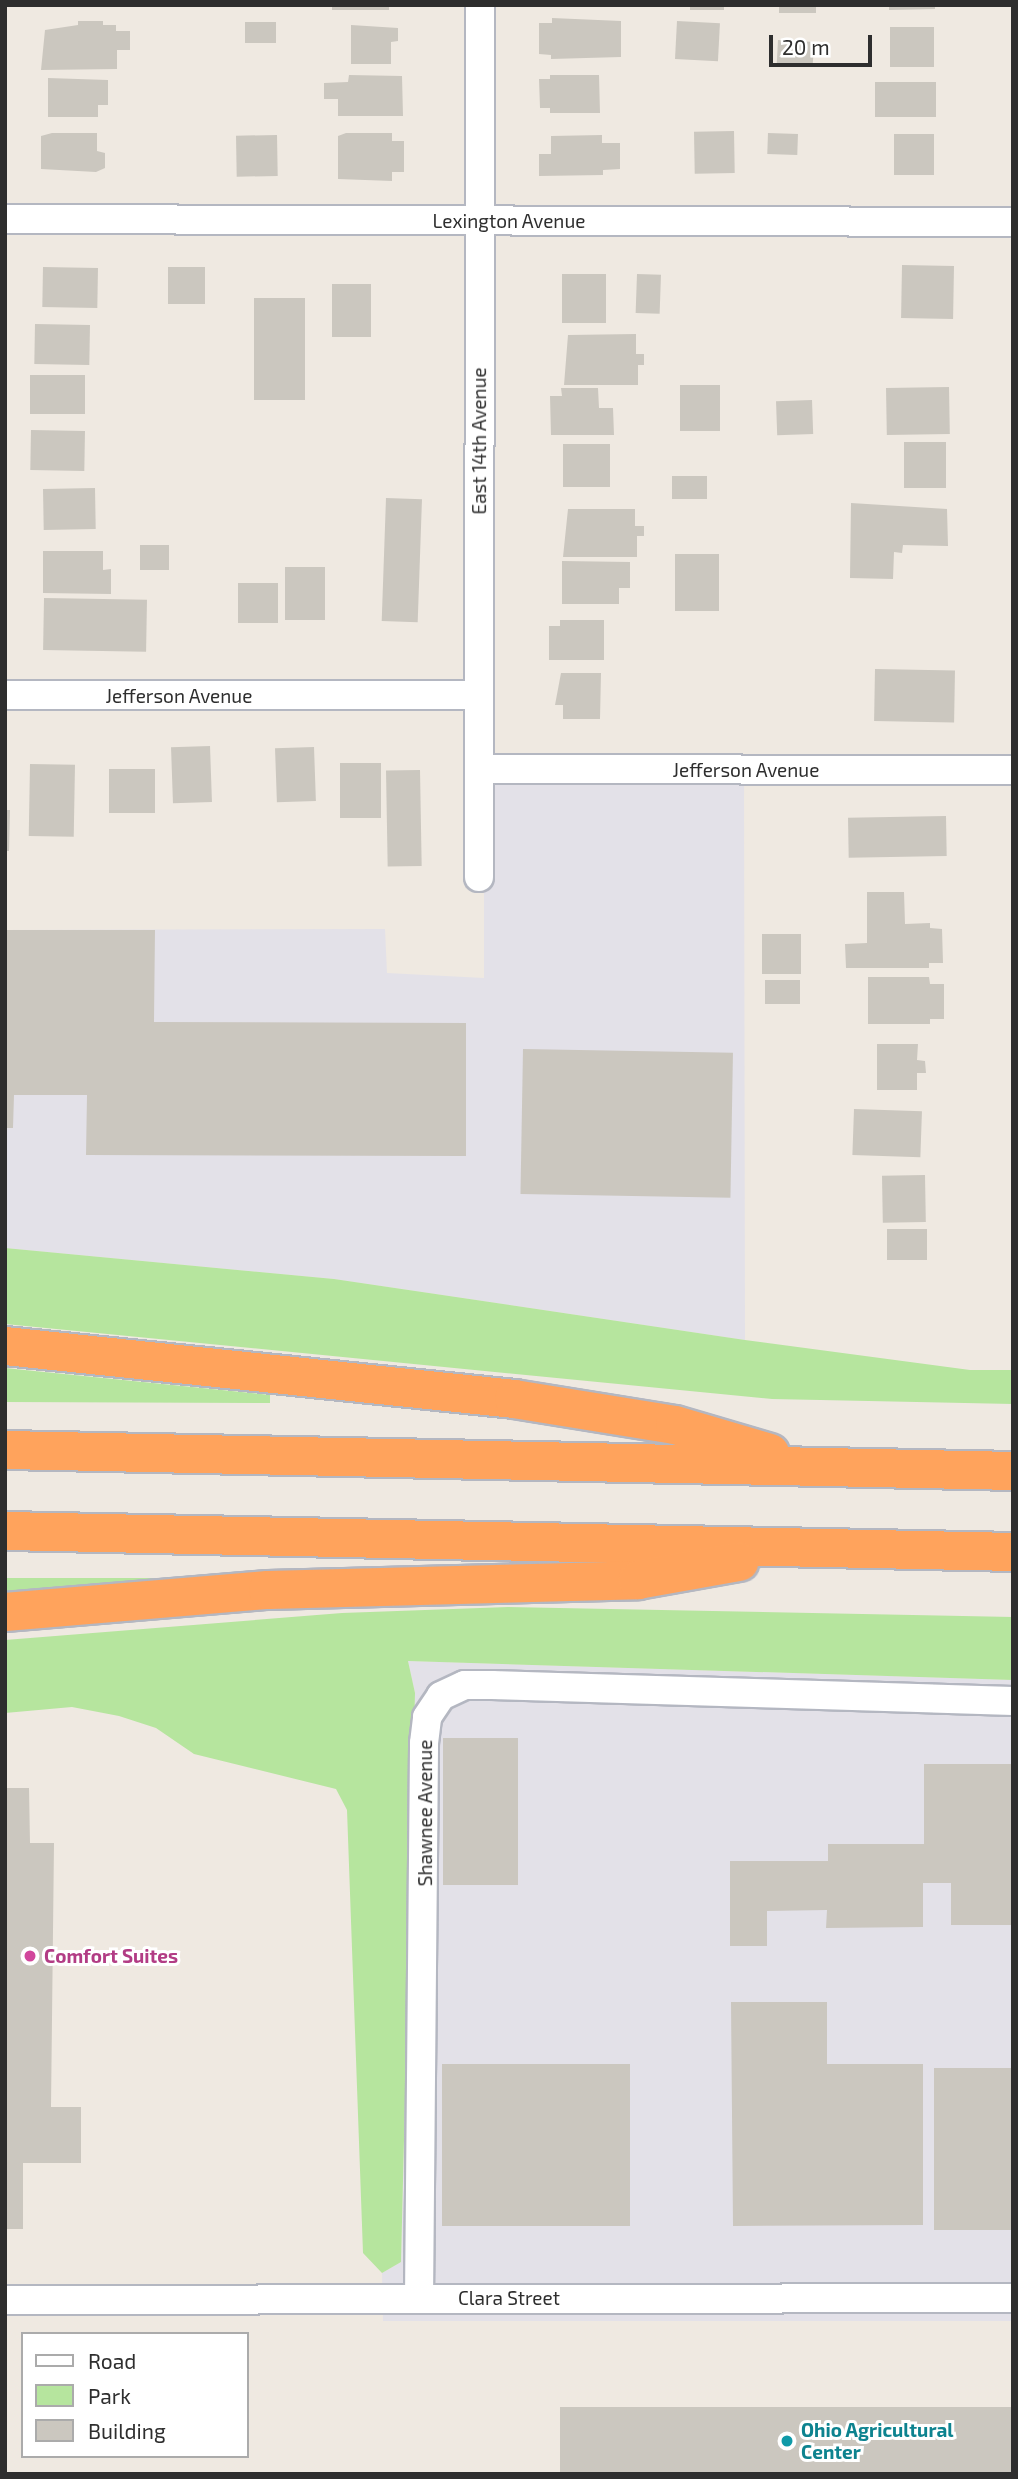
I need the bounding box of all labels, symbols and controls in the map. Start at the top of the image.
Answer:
scale bar [773,21,876,65]
text: 20 m [782,34,830,59]
street label: Lexington Avenue [432,210,586,232]
street label: East 14th Avenue [468,367,490,515]
street label: Jefferson Avenue [105,685,253,707]
street label: Jefferson Avenue [672,759,820,781]
street label: Shawnee Avenue [414,1739,436,1887]
place label: Comfort Suites [44,1945,178,1967]
marker: Comfort Suites [22,1948,38,1964]
street label: Clara Street [458,2287,560,2309]
legend [21,2332,248,2458]
text: Road [88,2348,136,2373]
text: Park [88,2383,131,2408]
text: Building [88,2418,166,2443]
place label: Ohio Agricultural Center [801,2419,954,2463]
marker: Ohio Agricultural Center [779,2433,795,2449]

